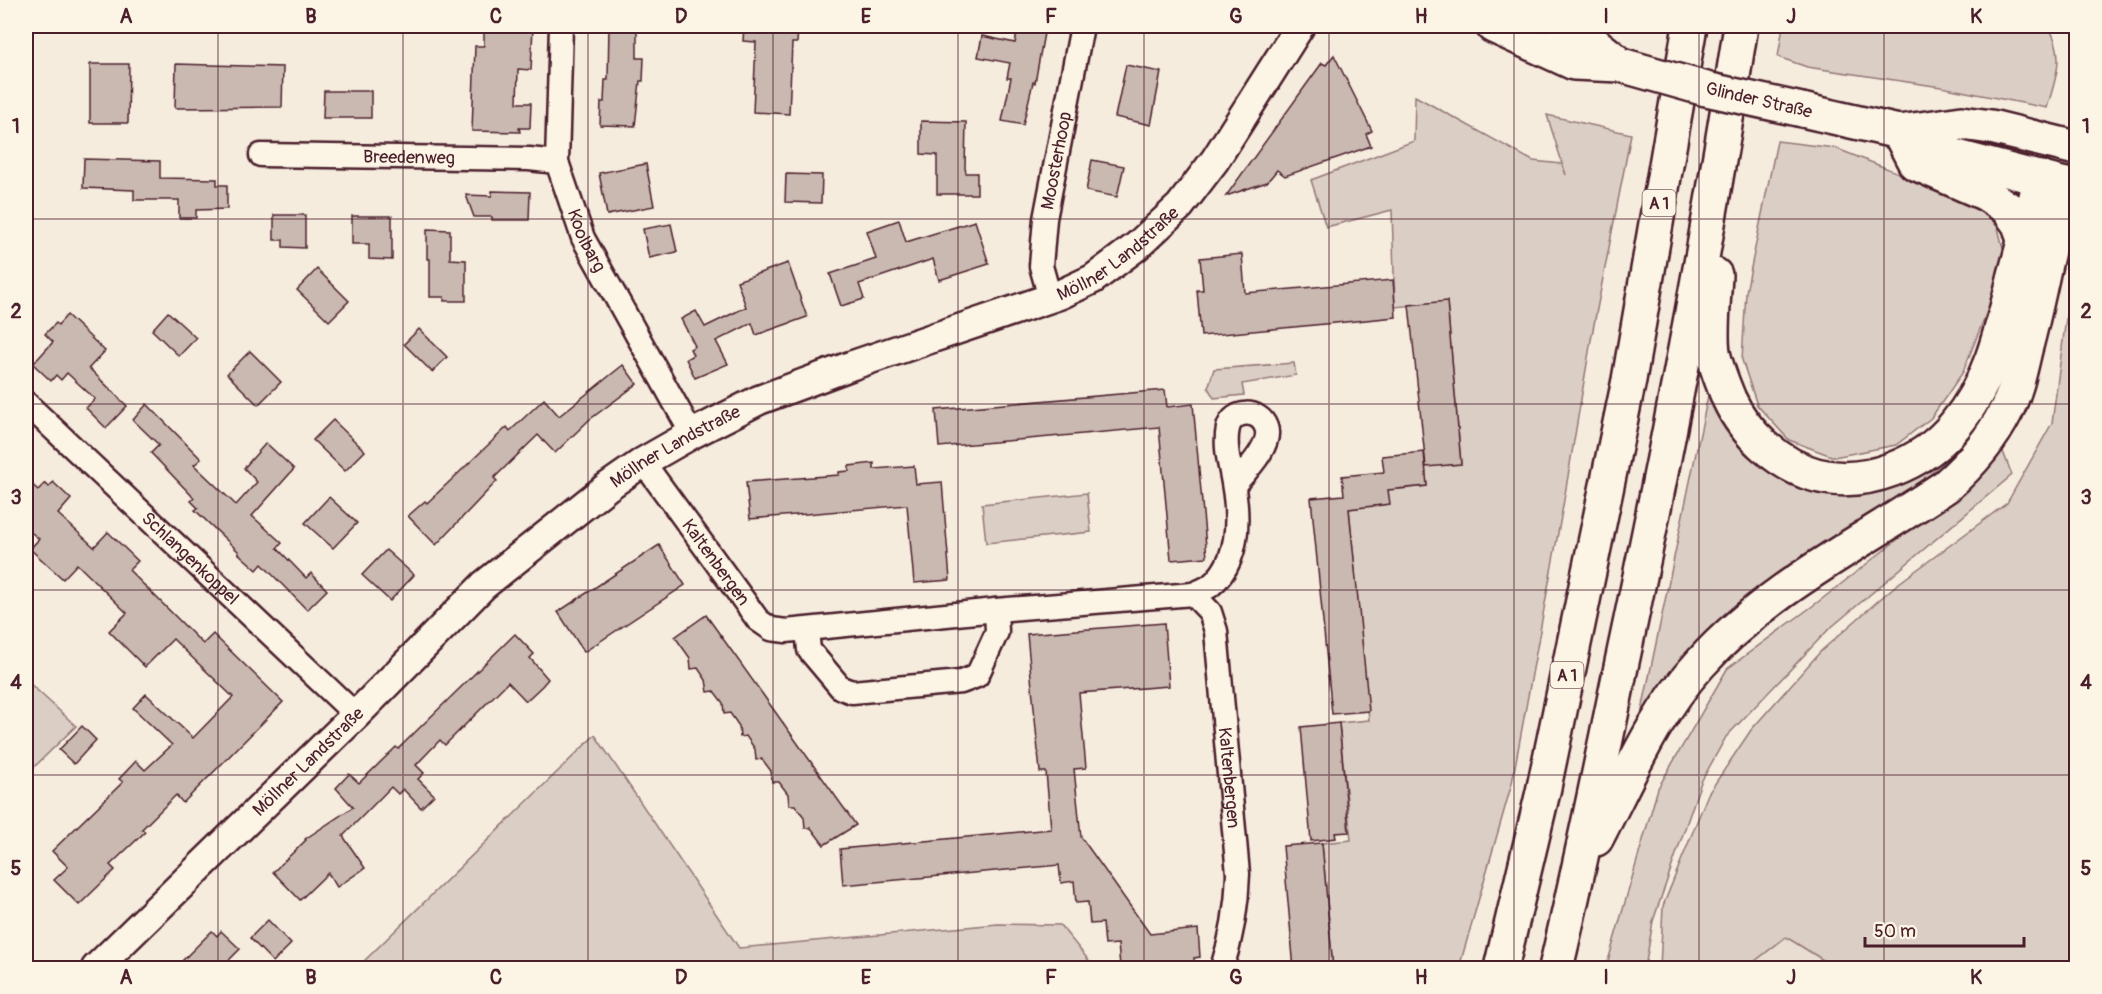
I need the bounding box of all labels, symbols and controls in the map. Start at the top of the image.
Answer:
text: A [120,4,133,29]
text: B [305,4,317,29]
text: C [490,4,502,29]
text: D [675,4,688,29]
text: E [861,4,872,29]
text: F [1045,4,1057,29]
text: G [1229,4,1243,29]
text: H [1415,4,1428,29]
text: I [1603,4,1609,29]
text: J [1786,4,1796,29]
text: K [1970,4,1982,29]
street label: Glinder Straße [1703,77,1815,124]
street label: Moosterhoop [1036,110,1077,212]
text: 1 [12,114,20,139]
text: 1 [2082,114,2090,139]
street label: Breedenweg [363,146,455,170]
road number: A 1 [1642,190,1676,216]
street label: Möllner Landstraße [1053,202,1184,306]
street label: Koolbarg [562,206,611,276]
text: 2 [10,299,22,324]
text: 2 [2080,299,2092,324]
street label: Möllner Landstraße [606,400,744,493]
text: 3 [10,485,22,510]
text: 3 [2080,485,2092,510]
street label: Schlangenkoppel [136,507,243,610]
street label: Kaltenbergen [676,515,755,610]
road number: A 1 [1550,662,1584,688]
text: 4 [10,670,22,695]
text: 4 [2080,670,2092,695]
street label: Möllner Landstraße [248,703,369,821]
street label: Kaltenbergen [1213,726,1245,829]
text: 5 [11,856,22,881]
text: 5 [2081,856,2092,881]
scale bar [1865,910,2024,948]
text: 50 m [1874,920,1916,943]
text: A [120,965,133,990]
text: B [305,965,317,990]
text: C [490,965,502,990]
text: D [675,965,688,990]
text: E [861,965,872,990]
text: F [1045,965,1057,990]
text: G [1229,965,1243,990]
text: H [1415,965,1428,990]
text: I [1603,965,1609,990]
text: J [1786,965,1796,990]
text: K [1970,965,1982,990]

